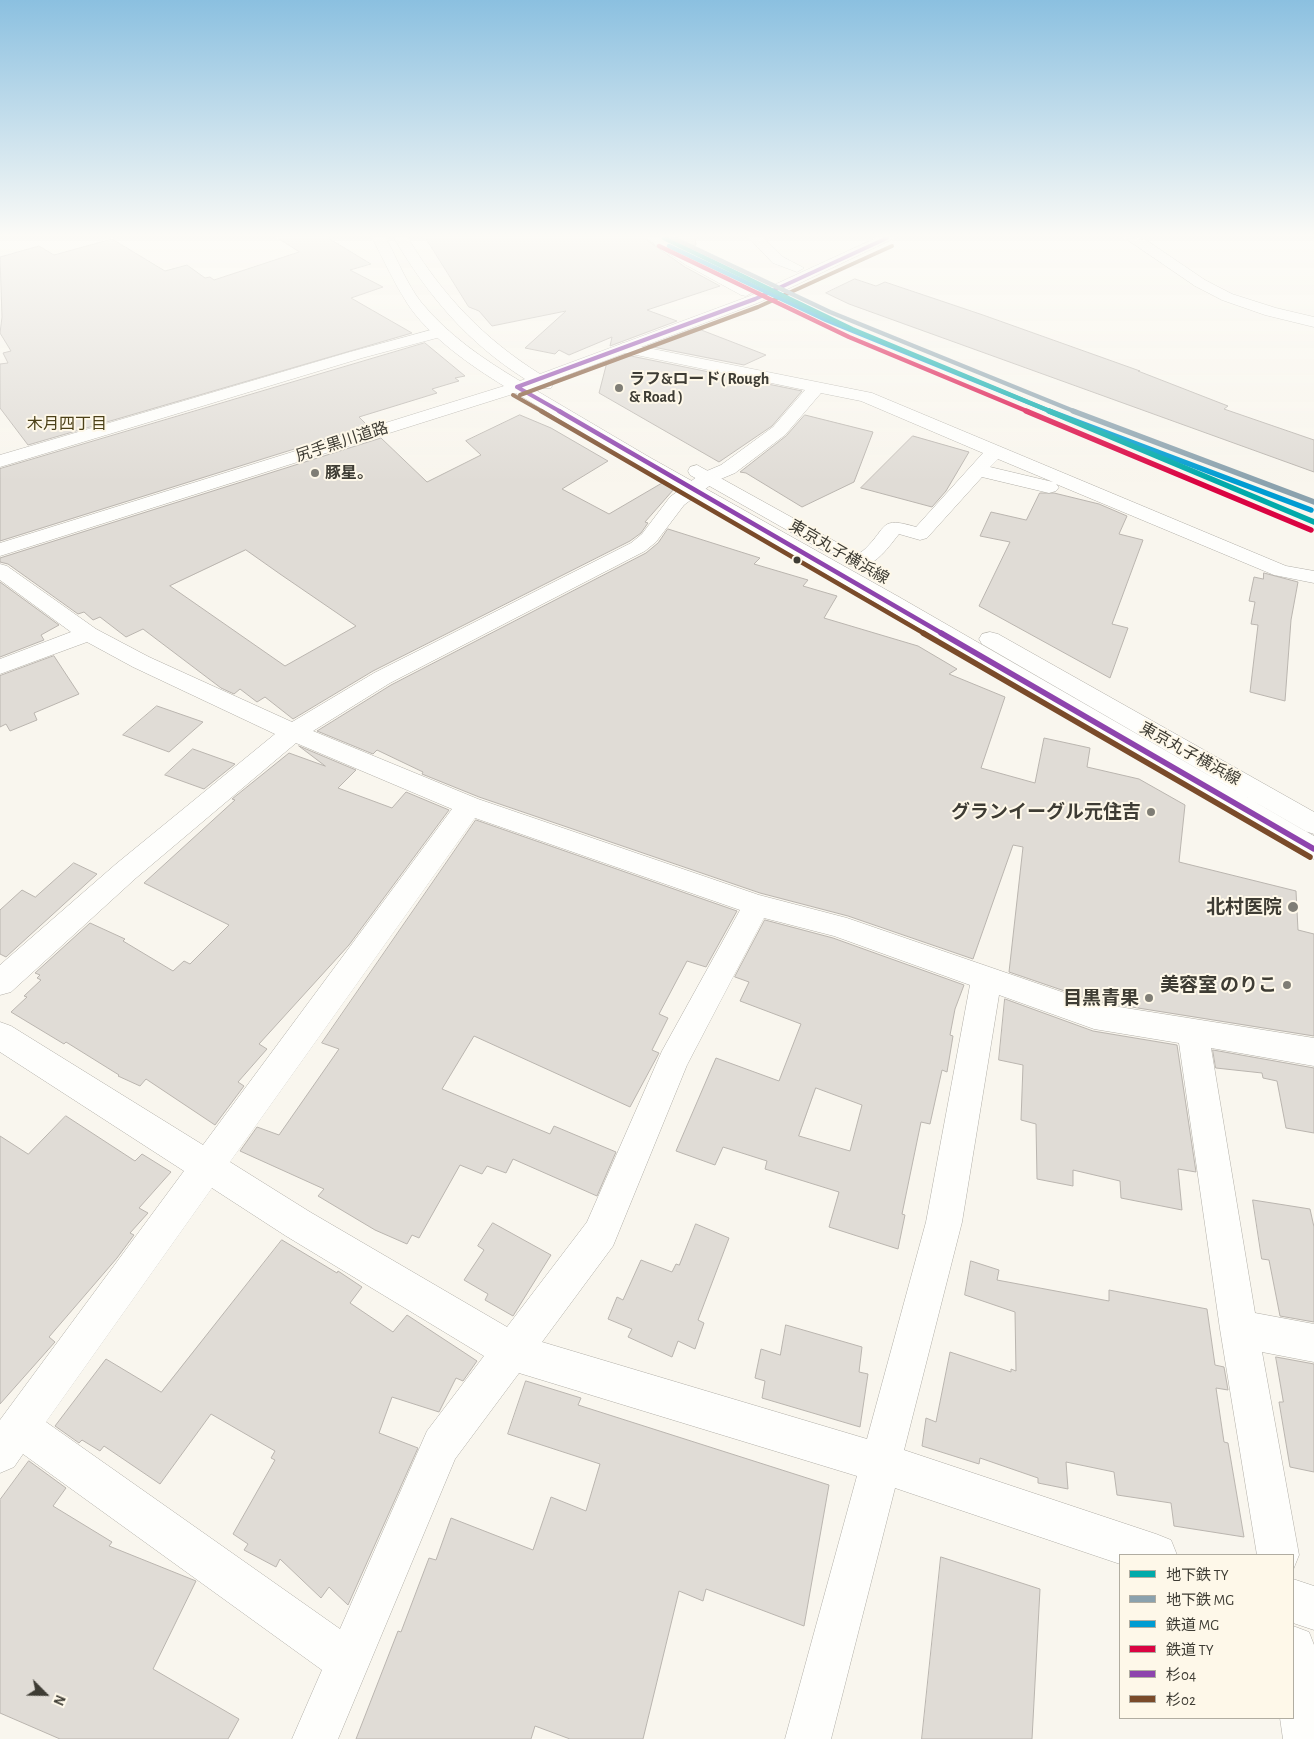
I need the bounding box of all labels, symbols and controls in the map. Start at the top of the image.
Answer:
place label: ラフ&ロード( Rough & Road ) [629,369,769,407]
marker: ラフ&ロード( Rough & Road ) [613,382,625,394]
district label: 木月四丁目 [27,414,107,434]
street label: 尻手黒川道路 [293,418,391,466]
place label: 豚星。 [325,463,373,483]
marker: 豚星。 [309,467,321,479]
street label: 東京丸子横浜線 [786,516,892,588]
unlabelled marker [792,555,802,565]
street label: 東京丸子横浜線 [1136,718,1244,790]
place label: グランイーグル元住吉 [951,801,1141,823]
marker: グランイーグル元住吉 [1145,806,1157,818]
place label: 北村医院 [1206,896,1282,918]
marker: 北村医院 [1286,900,1300,914]
place label: 美容室 のりこ [1160,974,1277,996]
marker: 美容室 のりこ [1281,979,1293,991]
place label: 目黒青果 [1063,987,1139,1009]
marker: 目黒青果 [1143,992,1155,1004]
legend [1119,1554,1294,1719]
text: 地下鉄 TY [1166,1568,1229,1583]
text: 地下鉄 MG [1166,1593,1234,1608]
text: 鉄道 MG [1166,1618,1219,1633]
text: 鉄道 TY [1166,1643,1214,1658]
text: 杉04 [1166,1668,1196,1683]
north arrow [20,1669,70,1719]
text: N [50,1693,67,1707]
text: 杉02 [1166,1693,1196,1708]

